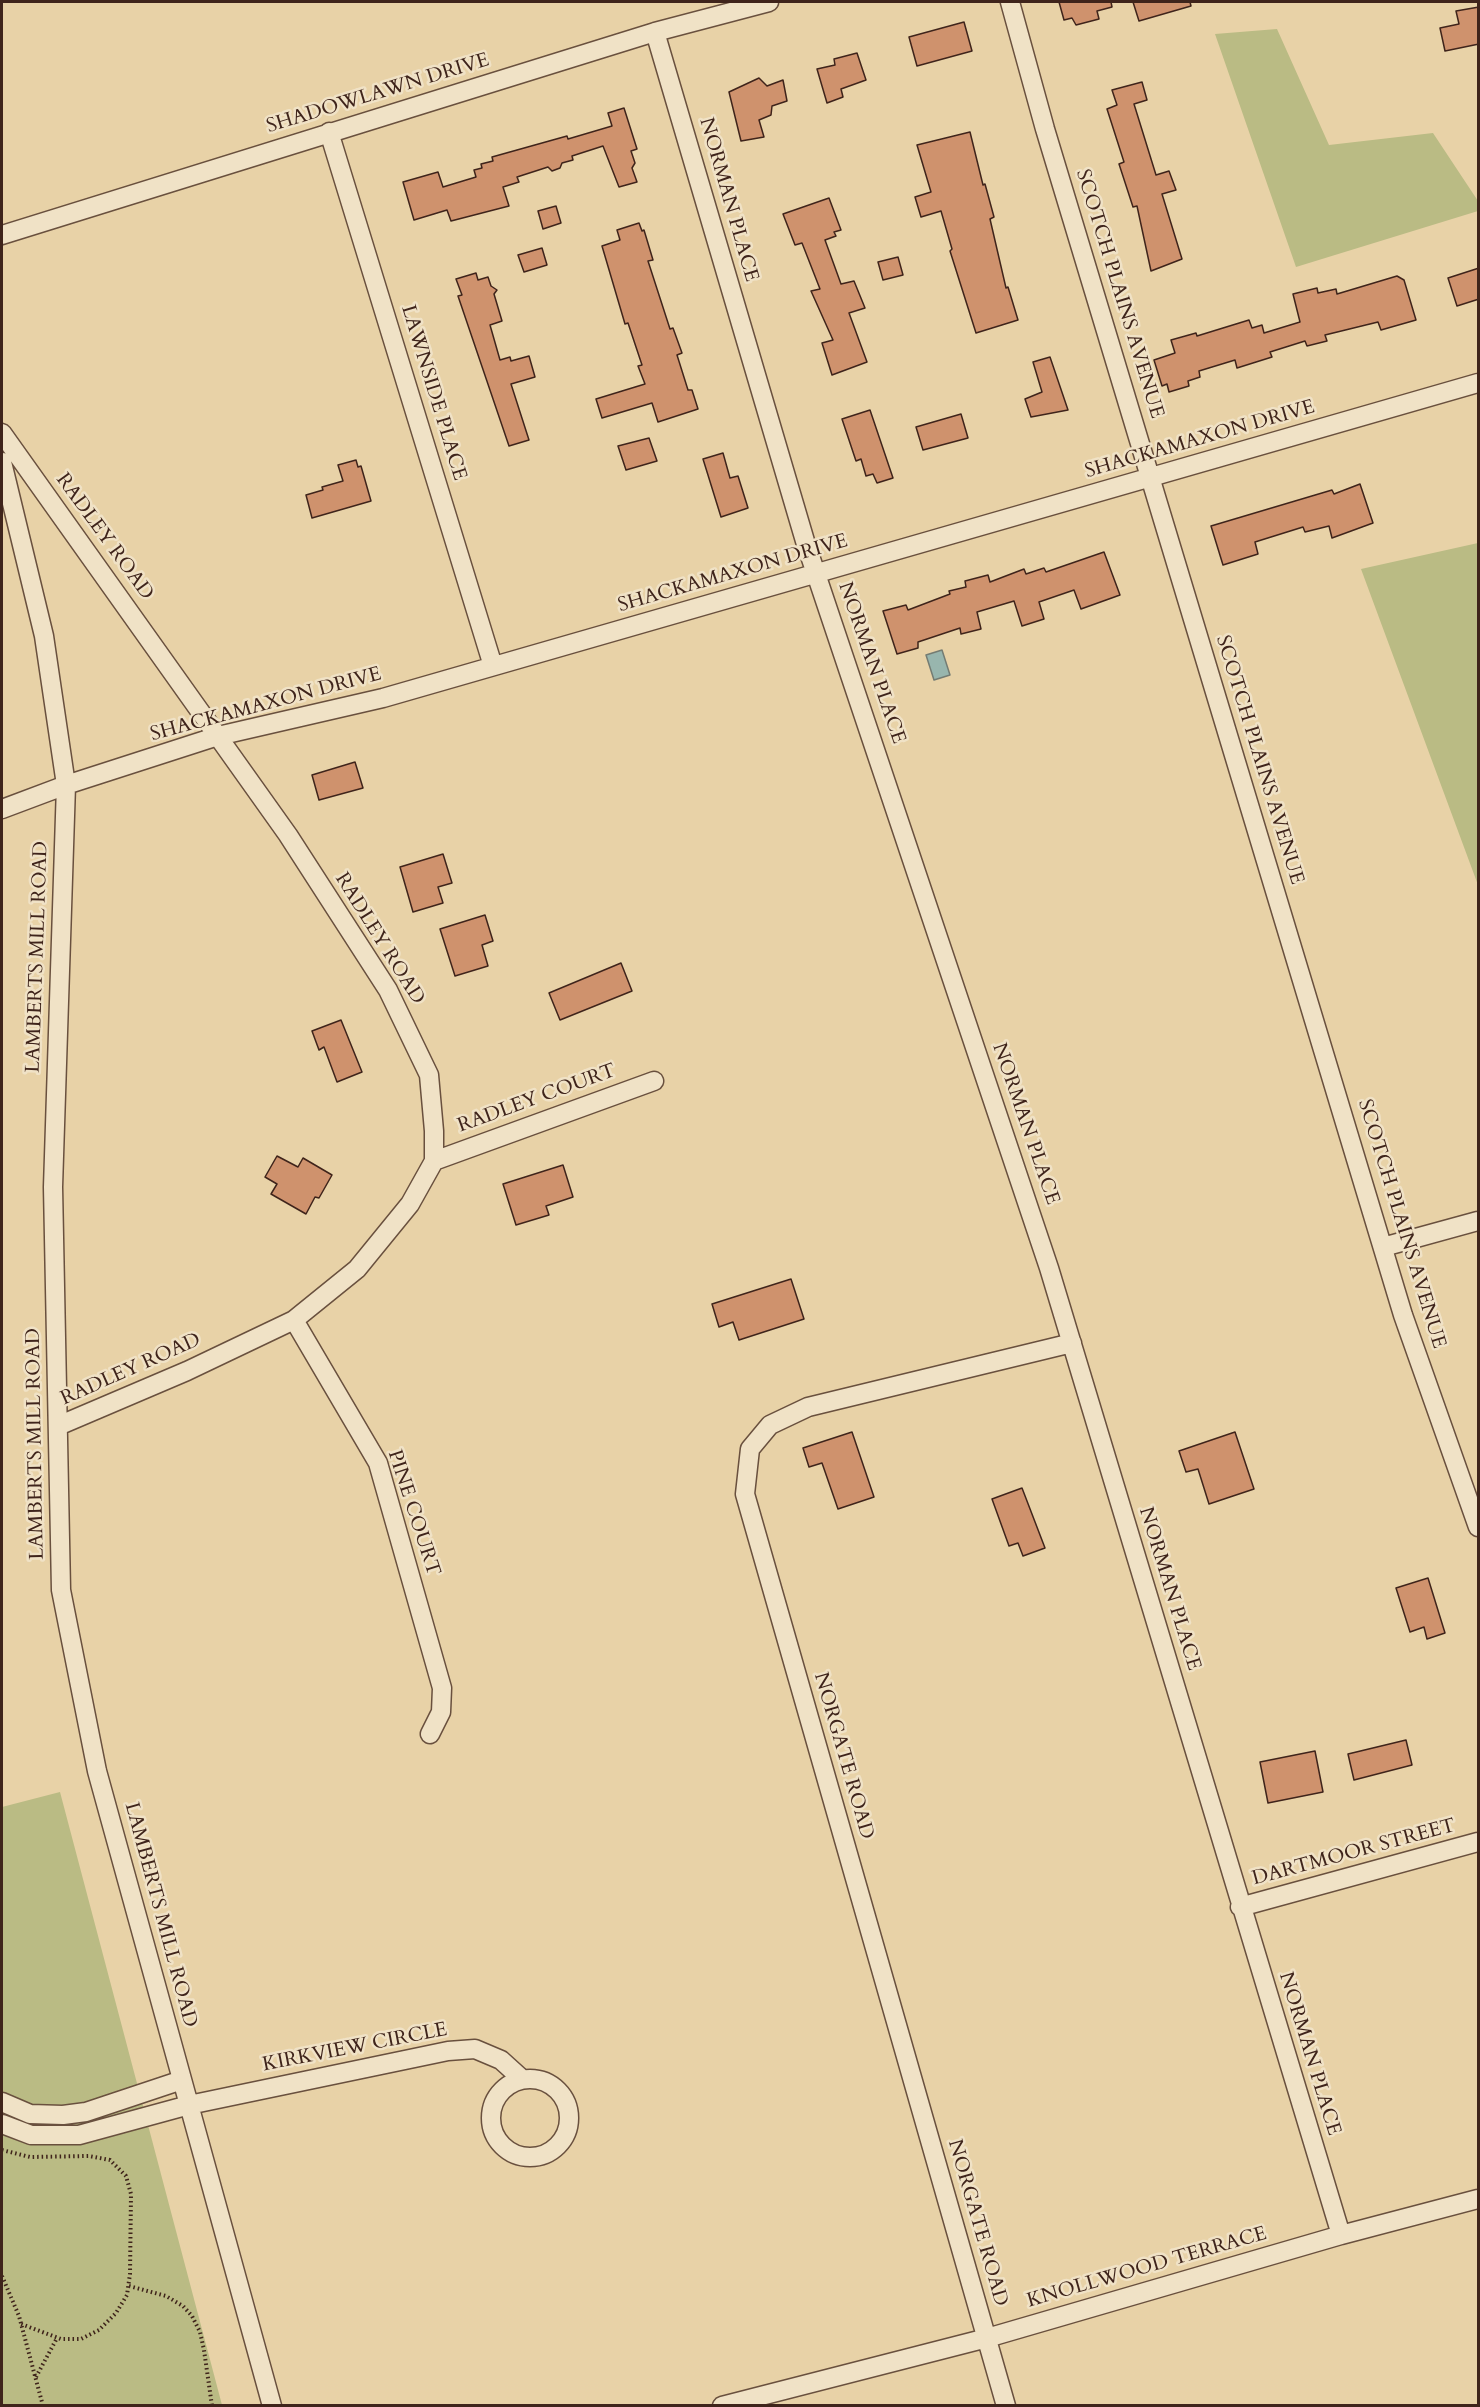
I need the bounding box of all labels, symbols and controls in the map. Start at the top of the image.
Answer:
street label: SHADOWLAWN DRIVE [264,49,492,139]
street label: NORMAN PLACE [693,115,763,285]
street label: SCOTCH PLAINS AVENUE [1070,167,1168,421]
street label: LAWNSIDE PLACE [395,302,471,484]
street label: SHACKAMAXON DRIVE [1082,396,1318,484]
street label: RADLEY ROAD [50,469,158,605]
street label: SHACKAMAXON DRIVE [615,530,851,618]
street label: NORMAN PLACE [832,579,910,747]
street label: SCOTCH PLAINS AVENUE [1210,633,1308,887]
street label: SHACKAMAXON DRIVE [148,663,384,747]
street label: LAMBERTS MILL ROAD [22,841,54,1073]
street label: RADLEY ROAD [329,869,429,1009]
street label: NORMAN PLACE [986,1040,1064,1208]
street label: RADLEY COURT [455,1059,619,1139]
street label: SCOTCH PLAINS AVENUE [1352,1097,1450,1351]
street label: LAMBERTS MILL ROAD [22,1328,50,1560]
street label: RADLEY ROAD [57,1328,205,1412]
street label: PINE COURT [381,1447,445,1579]
street label: NORMAN PLACE [1133,1504,1205,1674]
street label: NORGATE ROAD [808,1670,878,1842]
street label: LAMBERTS MILL ROAD [118,1800,202,2030]
street label: DARTMOOR STREET [1250,1814,1458,1892]
street label: NORMAN PLACE [1273,1969,1345,2139]
street label: KIRKVIEW CIRCLE [261,2018,449,2078]
street label: NORGATE ROAD [942,2137,1012,2309]
street label: KNOLLWOOD TERRACE [1024,2222,1270,2314]

